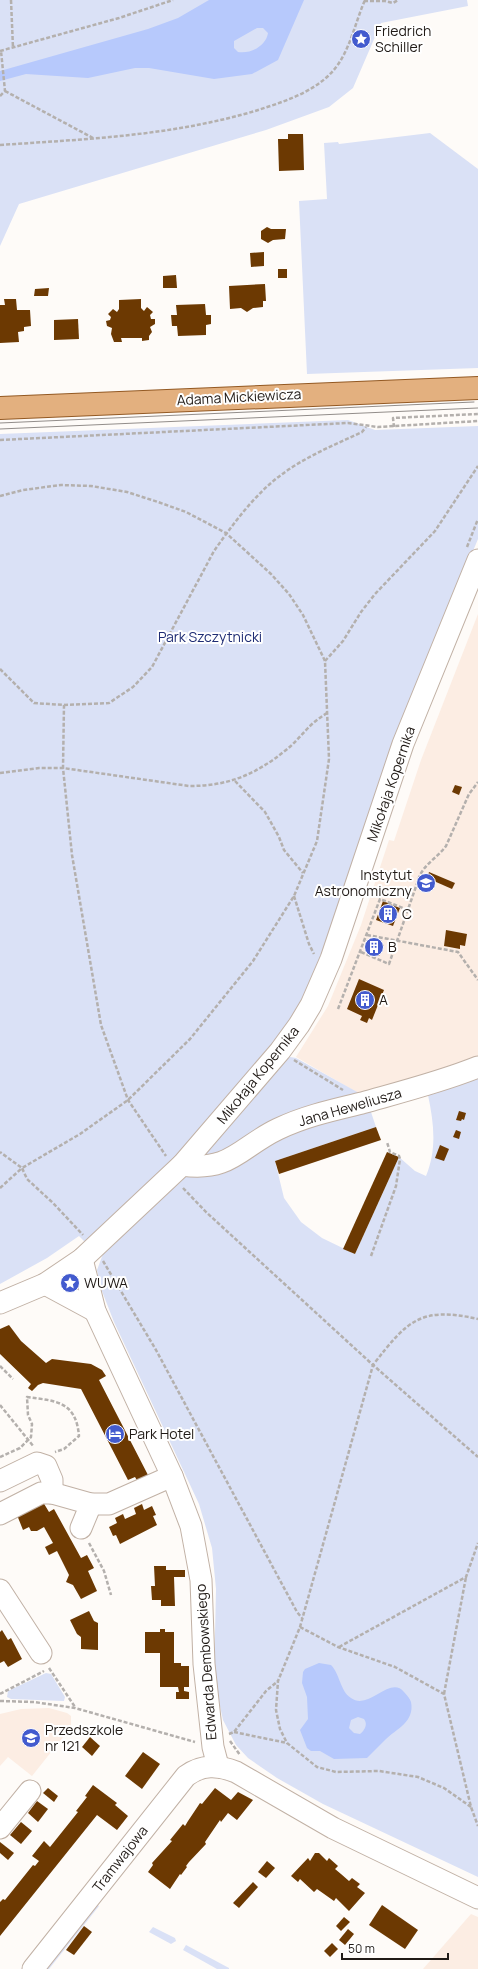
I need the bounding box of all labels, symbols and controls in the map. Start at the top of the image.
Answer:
place label: Friedrich Schiller [375,21,431,56]
place icon: Friedrich Schiller [350,28,372,50]
street label: Adama Mickiewicza [176,384,302,409]
park label: Park Szczytnicki [158,627,262,646]
street label: Mikołaja Kopernika [362,724,419,844]
place label: Instytut Astronomiczny [315,865,413,900]
school or university icon: Instytut Astronomiczny [415,872,437,894]
building icon: C [377,903,399,925]
place label: C [402,904,412,923]
building icon: B [363,936,385,958]
place label: B [388,937,397,956]
building icon: A [354,989,376,1011]
place label: A [379,990,388,1009]
street label: Mikołaja Kopernika [212,1022,303,1128]
street label: Jana Heweliusza [296,1083,404,1130]
place icon: WUWA [59,1272,81,1294]
place label: WUWA [84,1273,128,1292]
hotel icon: Park Hotel [104,1423,126,1445]
place label: Park Hotel [129,1424,194,1443]
street label: Edwarda Dembowskiego [191,1583,220,1741]
place label: Przedszkole nr 121 [45,1720,123,1755]
school or university icon: Przedszkole nr 121 [20,1727,42,1749]
street label: Tramwajowa [88,1821,152,1896]
scale bar [342,1935,448,1961]
text: 50 m [348,1940,375,1957]

